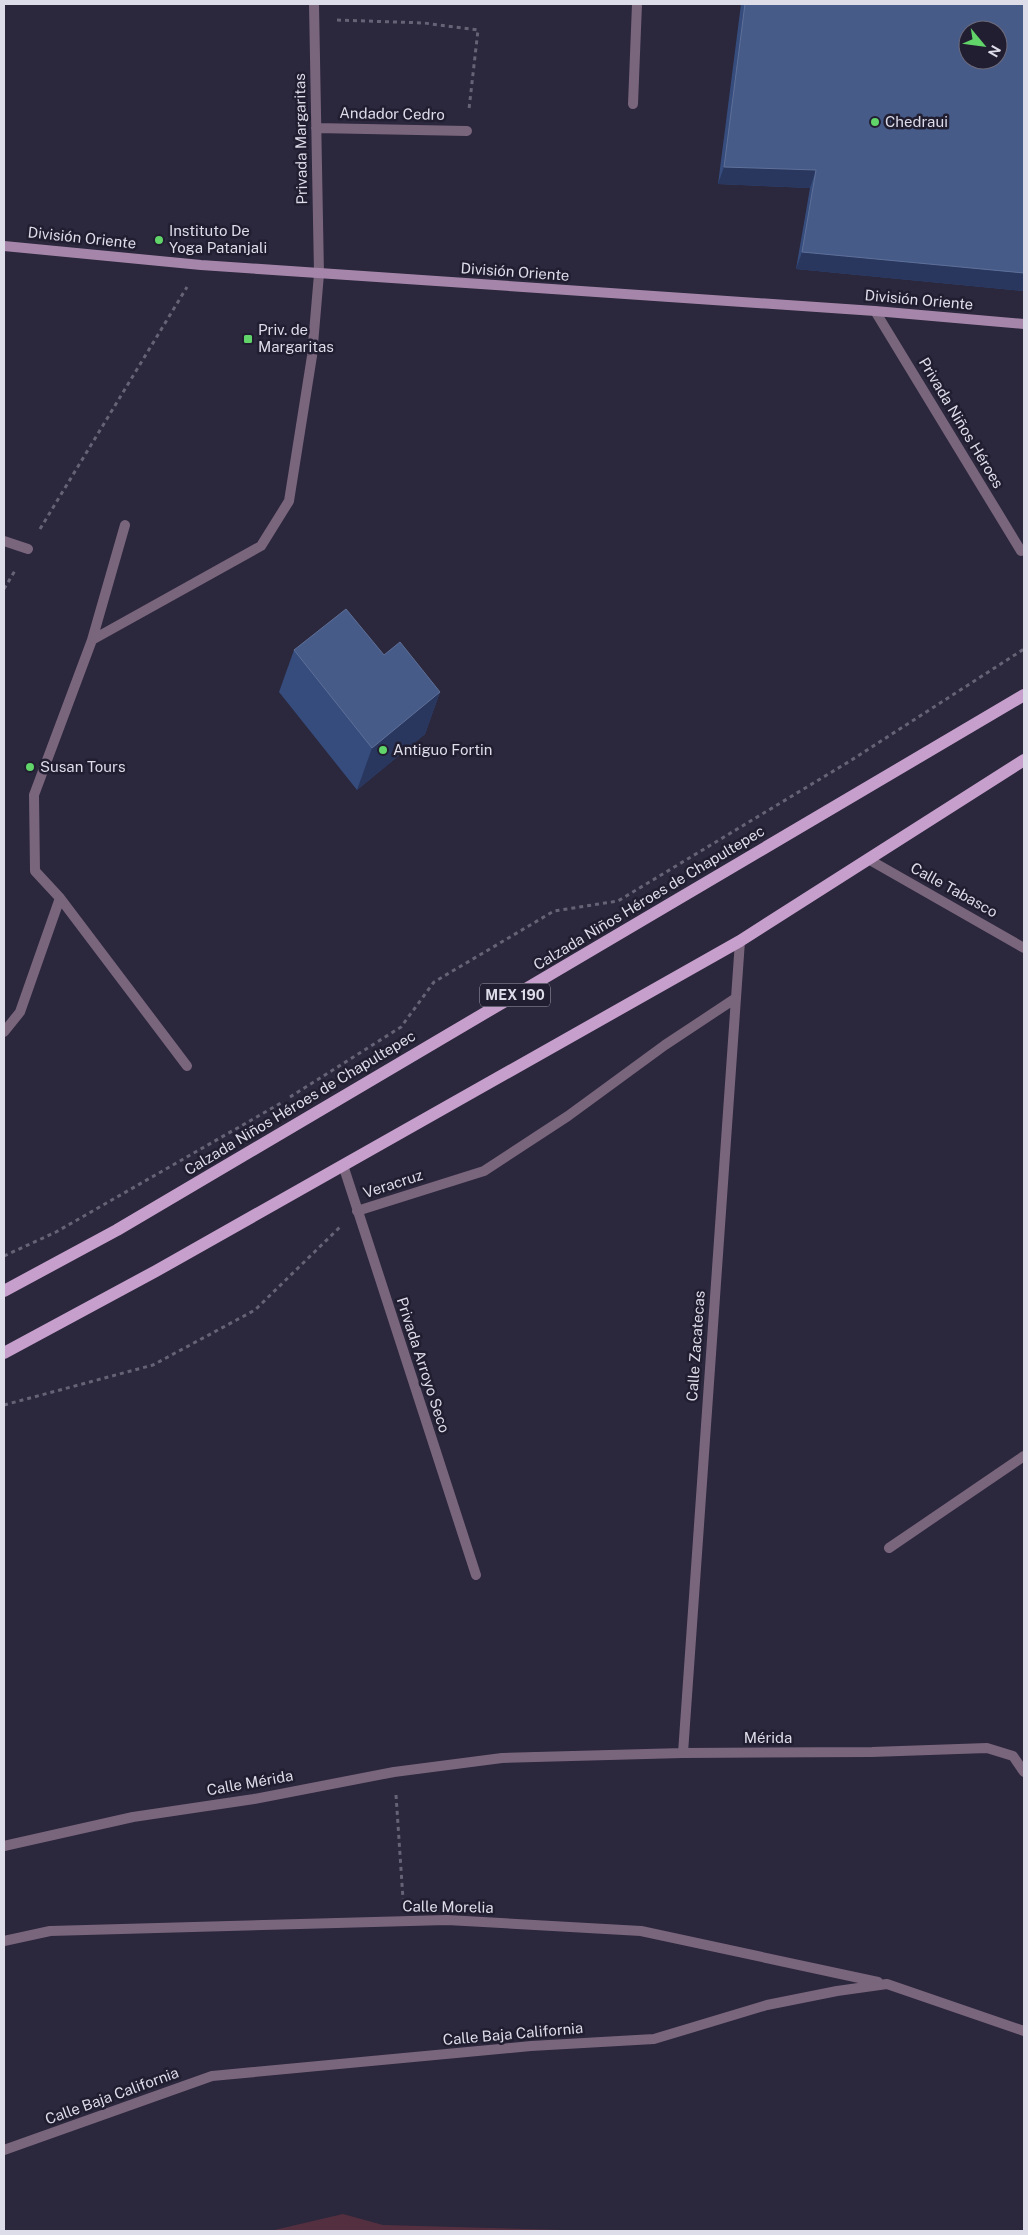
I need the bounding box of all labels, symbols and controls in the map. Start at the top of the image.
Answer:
north arrow [958,20,1008,70]
text: N [985,43,1004,60]
street label: Privada Margaritas [291,73,310,205]
street label: Andador Cedro [339,104,445,123]
place label: Chedraui [885,113,948,130]
marker: Chedraui [869,116,881,128]
place label: Instituto De Yoga Patanjali [169,222,267,256]
street label: División Oriente [27,223,137,252]
marker: Instituto De Yoga Patanjali [153,234,165,246]
street label: División Oriente [460,259,570,284]
street label: División Oriente [864,286,974,313]
place label: Priv. de Margaritas [258,321,334,355]
marker: Priv. de Margaritas [242,333,254,345]
street label: Privada Niños Héroes [916,354,1007,491]
place label: Antiguo Fortin [393,741,492,758]
marker: Antiguo Fortin [377,744,389,756]
place label: Susan Tours [40,758,126,775]
marker: Susan Tours [24,761,36,773]
street label: Calzada Niños Héroes de Chapultepec [530,822,767,973]
street label: Calle Tabasco [908,859,1001,920]
road number: MEX 190 [480,984,550,1006]
street label: Calzada Niños Héroes de Chapultepec [181,1027,418,1178]
street label: Veracruz [361,1166,425,1201]
street label: Calle Zacatecas [683,1290,708,1402]
street label: Privada Arroyo Seco [394,1295,453,1435]
street label: Mérida [744,1729,792,1746]
street label: Calle Mérida [205,1767,295,1798]
street label: Calle Morelia [402,1897,494,1916]
street label: Calle Baja California [442,2019,584,2048]
street label: Calle Baja California [43,2063,181,2128]

